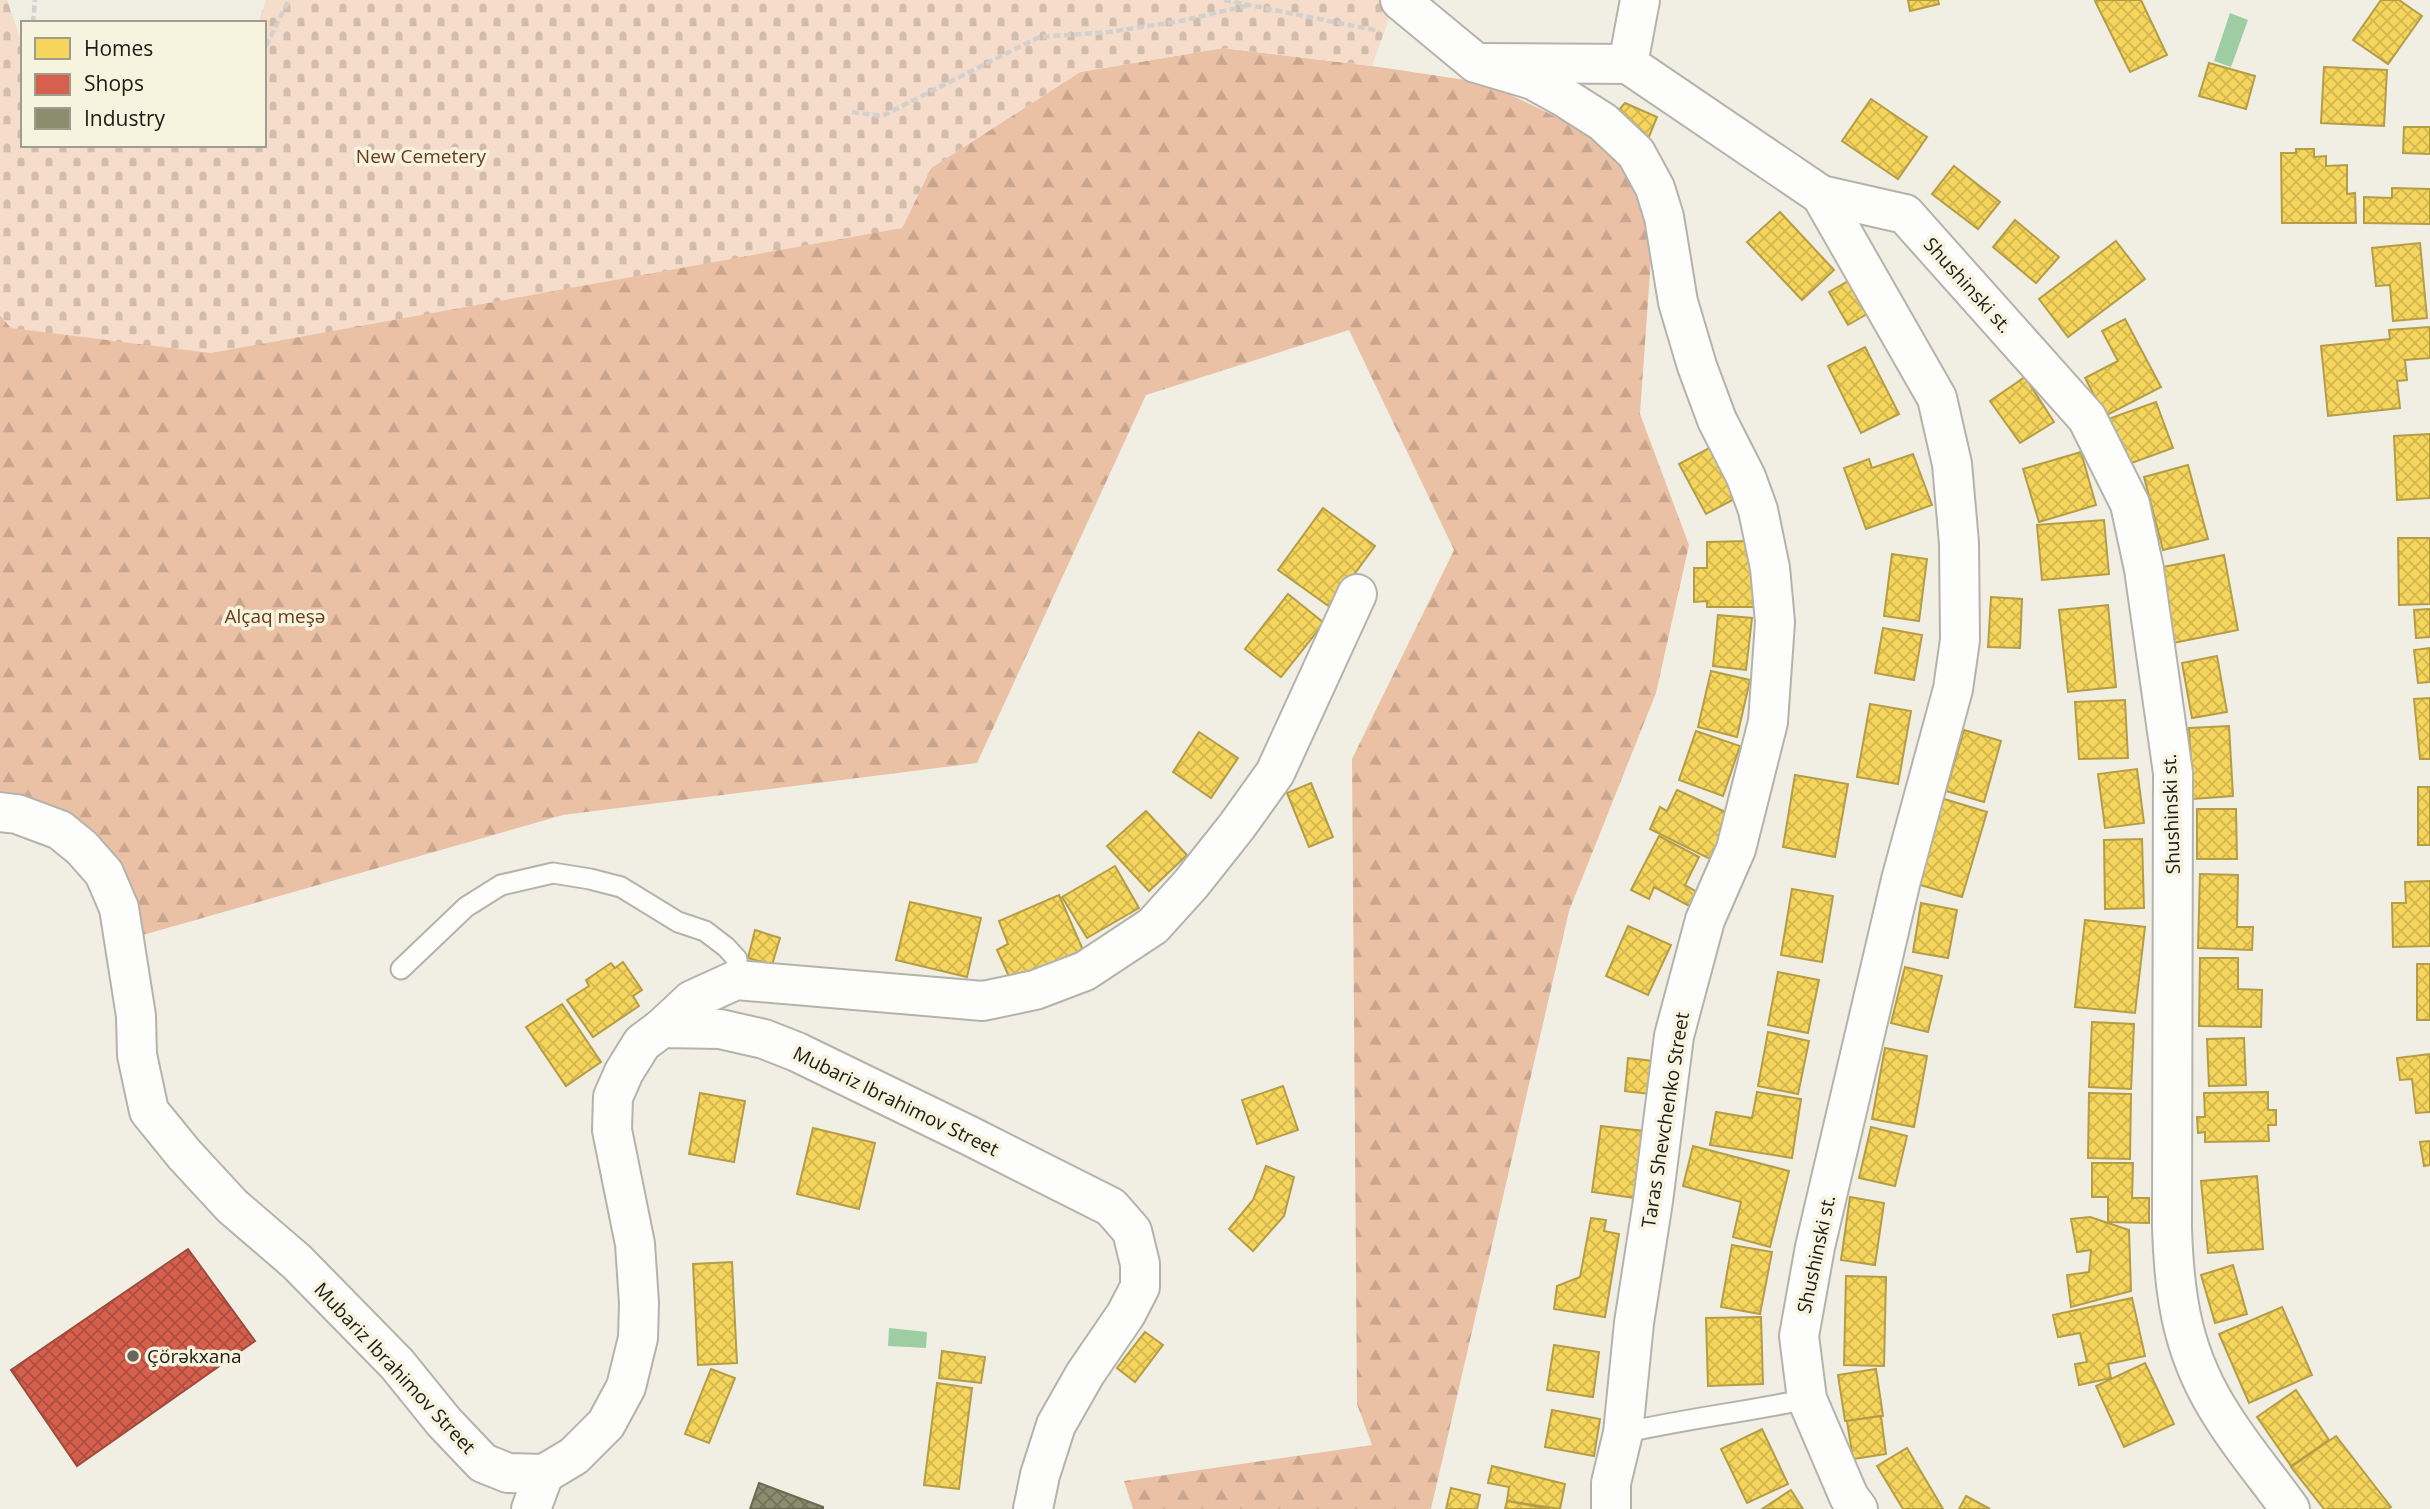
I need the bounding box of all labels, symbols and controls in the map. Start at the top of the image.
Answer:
legend [21,21,266,147]
text: Homes [84,34,153,62]
text: Shops [84,69,144,97]
text: Industry [84,104,166,132]
park label: New Cemetery [356,143,487,169]
street label: Shushinski st. [1918,232,2018,338]
park label: Alçaq meşə [224,603,326,629]
street label: Shushinski st. [2156,753,2186,875]
street label: Taras Shevchenko Street [1635,1010,1695,1230]
street label: Mubariz Ibrahimov Street [789,1040,1003,1162]
street label: Shushinski st. [1791,1192,1841,1316]
street label: Mubariz Ibrahimov Street [309,1277,482,1460]
place label: Çörəkxana [147,1343,242,1369]
marker: Çörəkxana [125,1348,141,1364]

